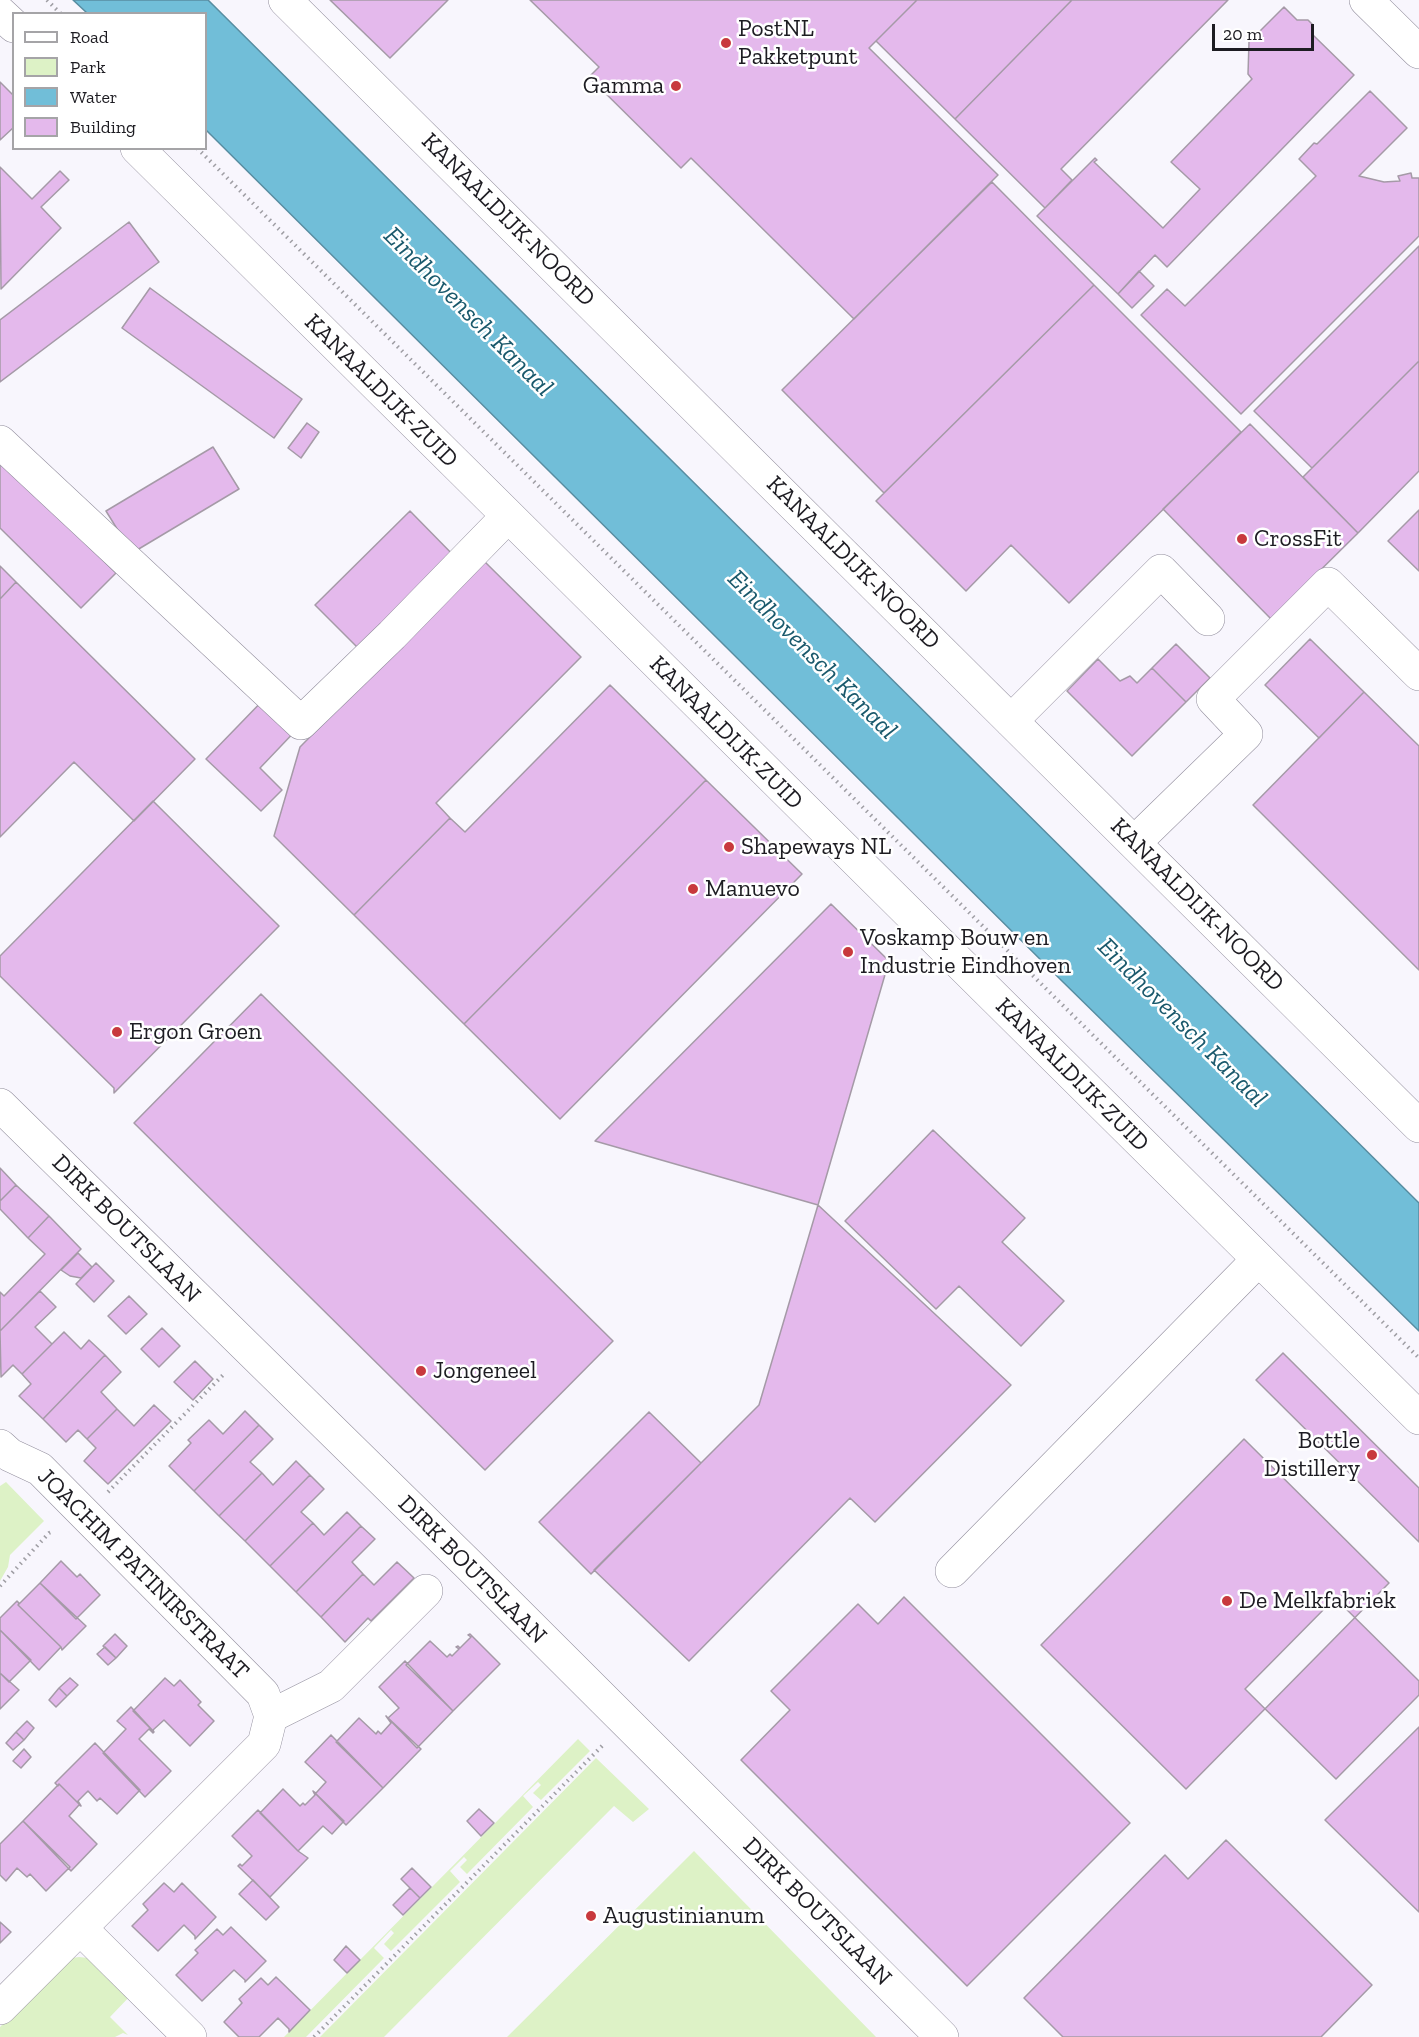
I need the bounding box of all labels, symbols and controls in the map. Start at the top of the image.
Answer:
legend [12,12,207,150]
scale bar [1215,12,1317,50]
place label: PostNL Pakketpunt [738,15,857,71]
text: 20 m [1223,23,1262,45]
text: Road [70,26,109,48]
marker: PostNL Pakketpunt [719,36,733,50]
text: Park [70,56,106,78]
place label: Gamma [583,72,664,100]
marker: Gamma [669,79,683,93]
text: Water [70,86,117,108]
text: Building [70,116,136,138]
street label: KANAALDIJK-NOORD [415,127,601,313]
water label: Eindhovensch Kanaal [377,221,559,403]
street label: KANAALDIJK-ZUID [298,308,464,474]
street label: KANAALDIJK-NOORD [760,470,946,656]
place label: CrossFit [1254,525,1342,553]
marker: CrossFit [1235,532,1249,546]
water label: Eindhovensch Kanaal [721,564,903,746]
street label: KANAALDIJK-ZUID [643,650,809,816]
street label: KANAALDIJK-NOORD [1104,812,1290,998]
place label: Shapeways NL [741,833,891,861]
marker: Shapeways NL [722,840,736,854]
place label: Manuevo [705,875,800,903]
marker: Manuevo [686,882,700,896]
place label: Voskamp Bouw en Industrie Eindhoven [860,924,1071,980]
water label: Eindhovensch Kanaal [1091,932,1273,1114]
marker: Voskamp Bouw en Industrie Eindhoven [841,945,855,959]
street label: KANAALDIJK-ZUID [989,992,1155,1158]
place label: Ergon Groen [129,1018,262,1046]
marker: Ergon Groen [110,1025,124,1039]
street label: DIRK BOUTSLAAN [46,1149,206,1309]
place label: Jongeneel [433,1357,537,1385]
marker: Jongeneel [414,1364,428,1378]
place label: Bottle Distillery [1264,1427,1360,1483]
marker: Bottle Distillery [1365,1448,1379,1462]
street label: JOACHIM PATINIRSTRAAT [31,1462,255,1686]
street label: DIRK BOUTSLAAN [392,1490,552,1650]
place label: De Melkfabriek [1239,1587,1396,1615]
marker: De Melkfabriek [1220,1594,1234,1608]
street label: DIRK BOUTSLAAN [737,1832,897,1992]
place label: Augustinianum [603,1902,764,1930]
marker: Augustinianum [584,1909,598,1923]

